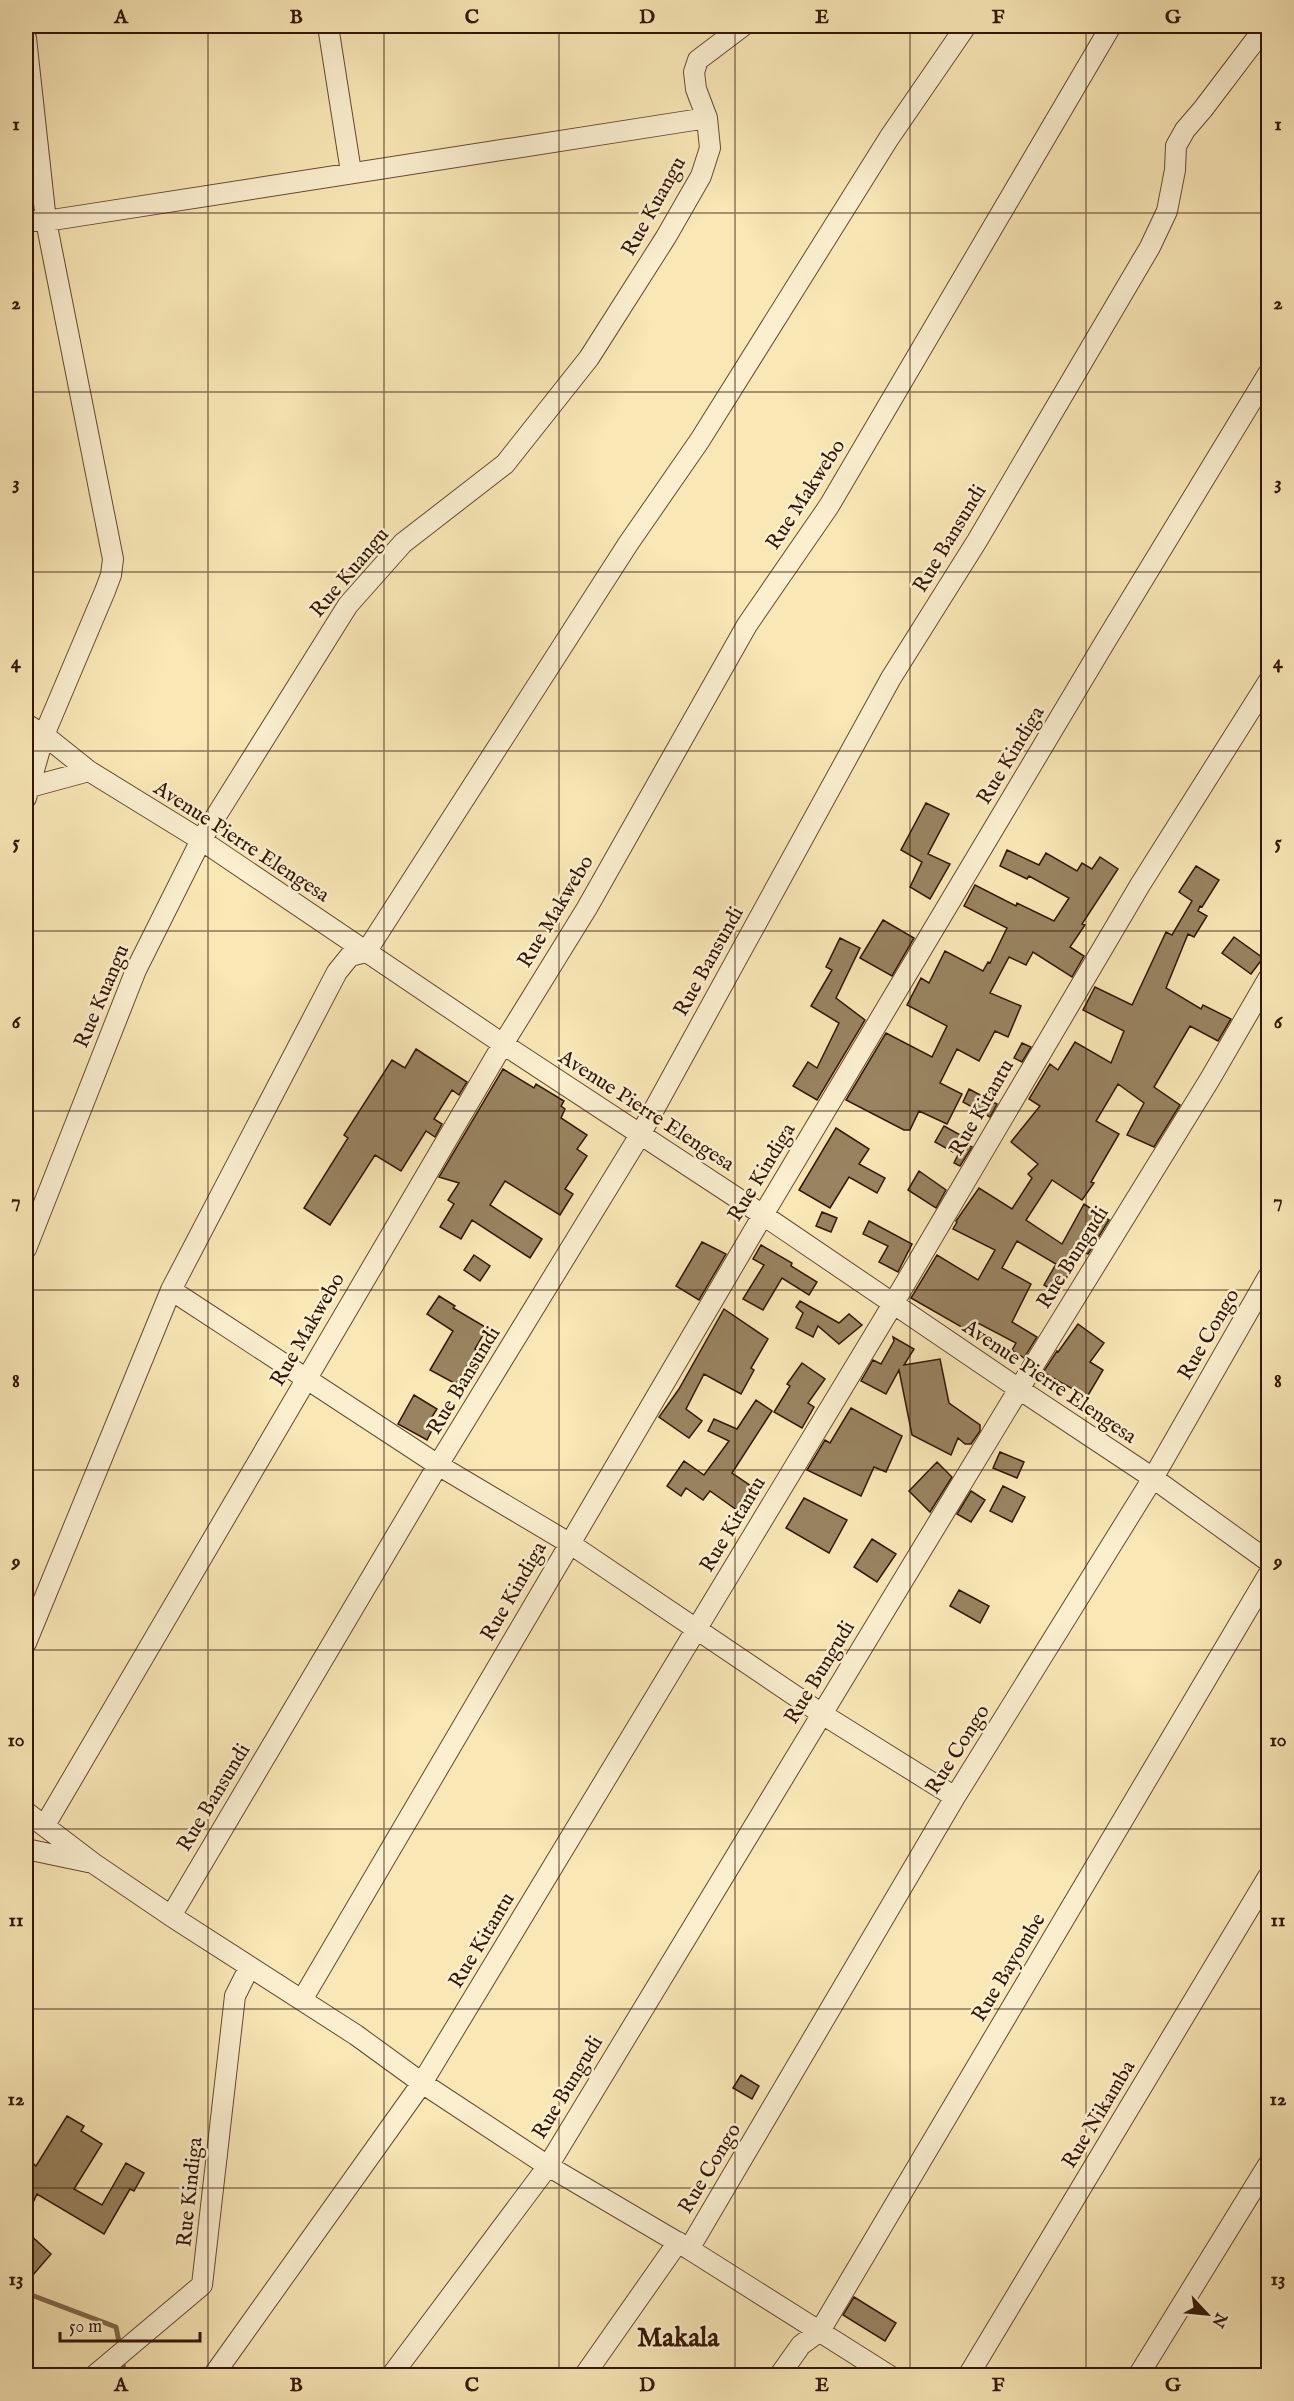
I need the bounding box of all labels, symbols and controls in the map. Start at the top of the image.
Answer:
text: A [113,5,129,30]
text: B [289,5,303,30]
text: C [465,5,479,30]
text: D [639,5,655,30]
text: E [815,5,829,30]
text: F [992,5,1005,30]
text: G [1165,5,1182,30]
text: 1 [12,112,20,137]
text: 1 [1274,112,1282,137]
street label: Rue Kuangu [616,152,693,261]
text: 2 [11,291,21,316]
text: 2 [1273,291,1283,316]
street label: Rue Makwebo [760,434,852,555]
text: 3 [12,471,20,496]
text: 3 [1274,471,1282,496]
street label: Rue Bansundi [907,480,993,598]
street label: Rue Kuangu [305,522,396,624]
text: 4 [11,650,22,675]
text: 4 [1273,650,1284,675]
street label: Rue Kindiga [971,701,1052,810]
street label: Avenue Pierre Elengesa [147,775,335,910]
text: 5 [12,830,20,855]
text: 5 [1274,830,1282,855]
street label: Rue Makwebo [512,850,601,973]
street label: Rue Bansundi [668,902,751,1021]
street label: Rue Kuangu [69,941,136,1052]
text: 6 [12,1010,22,1035]
text: 6 [1274,1010,1284,1035]
street label: Avenue Pierre Elengesa [552,1044,740,1179]
street label: Rue Kitantu [944,1054,1021,1161]
street label: Rue Kindiga [722,1118,803,1227]
text: 7 [11,1189,21,1214]
text: 7 [1273,1189,1283,1214]
street label: Rue Bungudi [1031,1201,1115,1314]
street label: Rue Makwebo [265,1268,352,1391]
street label: Rue Congo [1172,1284,1246,1385]
street label: Avenue Pierre Elengesa [956,1313,1142,1451]
street label: Rue Bansundi [421,1322,507,1440]
text: 8 [12,1369,20,1394]
text: 8 [1274,1369,1282,1394]
street label: Rue Kitantu [694,1472,773,1578]
street label: Rue Kindiga [475,1536,554,1646]
text: 9 [11,1549,21,1574]
text: 9 [1273,1549,1283,1574]
street label: Rue Bungudi [779,1616,862,1729]
street label: Rue Congo [920,1700,997,1800]
text: 10 [7,1728,25,1753]
text: 10 [1269,1728,1287,1753]
street label: Rue Bansundi [171,1739,257,1857]
street label: Rue Kitantu [443,1888,522,1994]
text: 11 [9,1908,23,1933]
street label: Rue Bayombe [966,1908,1052,2027]
text: 11 [1271,1908,1285,1933]
street label: Rue Bungudi [527,2031,610,2144]
street label: Rue Nikamba [1056,2055,1143,2174]
text: 12 [8,2087,25,2112]
text: 12 [1270,2087,1287,2112]
street label: Rue Congo [673,2118,748,2219]
street label: Rue Kindiga [171,2135,210,2248]
text: 13 [9,2267,23,2292]
text: 13 [1271,2267,1285,2292]
north arrow [1177,2284,1237,2344]
scale bar [60,2305,200,2343]
text: N [1207,2308,1231,2330]
text: 50 m [69,2316,102,2339]
district label: Makala [637,2322,720,2356]
text: A [113,2373,129,2398]
text: B [289,2373,303,2398]
text: C [465,2373,479,2398]
text: D [639,2373,655,2398]
text: E [815,2373,829,2398]
text: F [992,2373,1005,2398]
text: G [1165,2373,1182,2398]

